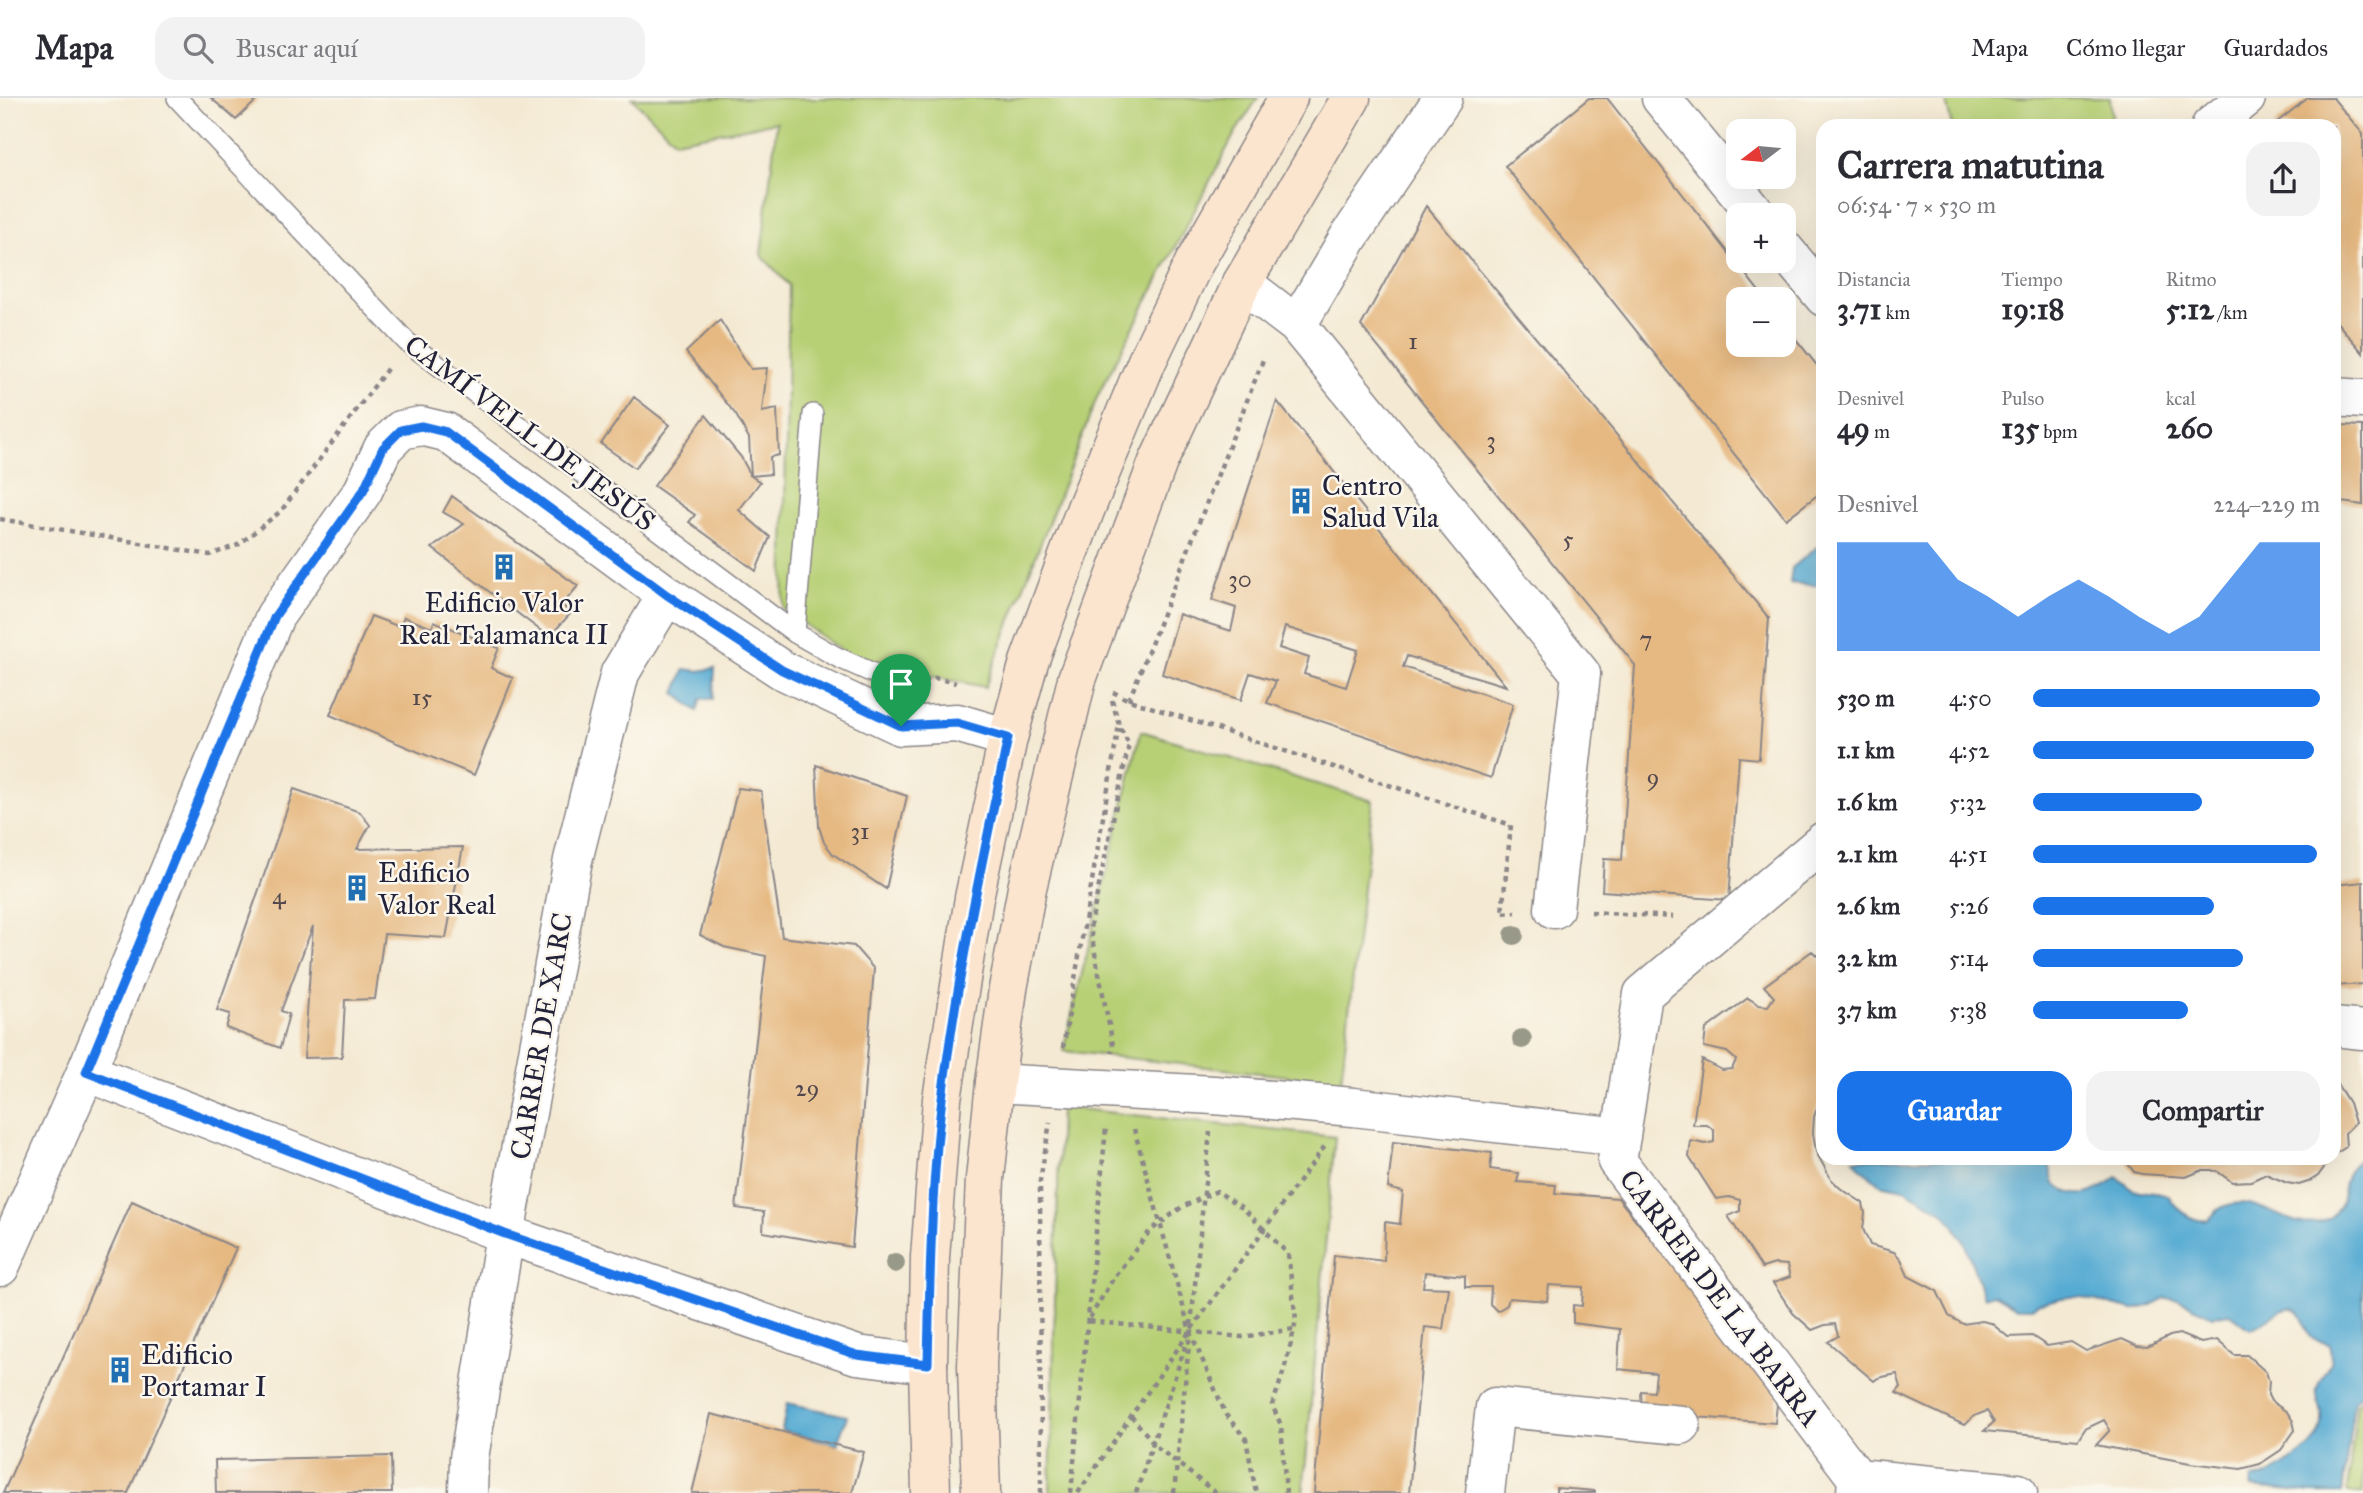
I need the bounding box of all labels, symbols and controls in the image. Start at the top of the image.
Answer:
search box [155,17,645,80]
text: Mapa [35,28,113,68]
icon: search [179,29,217,67]
text: Buscar aquí [235,32,358,64]
text: Mapa [1971,33,2028,63]
text: Cómo llegar [2066,33,2185,63]
text: Guardados [2223,33,2328,63]
north arrow [1726,119,1796,189]
map controls [1726,119,1796,357]
text: Carrera matutina [1837,142,2104,188]
button: share [2246,142,2320,216]
text: 06:54 · 7 × 530 m [1837,191,1996,219]
button: + [1726,203,1796,273]
text: Distancia [1837,268,1910,291]
text: Tiempo [2001,268,2063,291]
text: Ritmo [2166,268,2217,291]
button: − [1726,287,1796,357]
text: 3.71 [1837,291,1881,327]
text: 19:18 [2001,291,2064,327]
text: 5:12 [2166,291,2214,327]
text: km [1881,301,1910,324]
text: /km [2214,301,2248,324]
house number: 1 [1408,326,1418,356]
street label: CAMÍ VELL DE JESÚS [398,327,662,539]
text: Desnivel [1837,387,1904,410]
text: Pulso [2001,387,2044,410]
text: kcal [2166,387,2196,410]
text: 49 [1837,410,1870,446]
text: 135 [2001,410,2039,446]
text: 260 [2166,410,2213,446]
text: m [1870,420,1890,443]
text: bpm [2039,420,2078,443]
house number: 3 [1486,425,1496,455]
place label: Centro Salud Vila [1322,468,1439,535]
building icon: Centro Salud Vila [1286,486,1316,516]
text: Desnivel [1837,490,1918,518]
text: 224–229 m [2213,490,2320,518]
house number: 5 [1562,524,1574,554]
building icon: Edificio Valor Real Talamanca II [489,552,519,582]
house number: 30 [1228,564,1252,594]
place label: Edificio Valor Real Talamanca II [399,585,609,652]
house number: 7 [1640,624,1652,654]
pin [871,654,931,726]
icon: arrive [882,665,920,703]
house number: 15 [412,682,432,712]
text: 530 m [1837,684,1895,712]
text: 4:50 [1949,684,1992,712]
text: 1.1 km [1837,736,1895,764]
text: 4:52 [1949,736,1990,764]
house number: 9 [1647,762,1659,792]
text: 1.6 km [1837,788,1898,816]
text: 5:32 [1949,788,1986,816]
house number: 31 [850,816,870,846]
text: 2.1 km [1837,840,1898,868]
text: 4:51 [1949,840,1987,868]
place label: Edificio Valor Real [377,855,496,922]
building icon: Edificio Valor Real [342,873,372,903]
house number: 4 [272,881,286,911]
text: 2.6 km [1837,892,1900,920]
text: 5:26 [1949,892,1989,920]
street label: CARRER DE XARC [502,910,580,1162]
text: 3.2 km [1837,944,1897,972]
text: 5:14 [1949,944,1987,972]
text: 3.7 km [1837,996,1897,1024]
text: 5:38 [1949,996,1987,1024]
button: Guardar [1837,1071,2072,1151]
button: Compartir [2086,1071,2320,1151]
house number: 29 [795,1073,819,1103]
street label: CARRER DE LA BARRA [1612,1162,1828,1434]
place label: Edificio Portamar I [141,1337,267,1404]
building icon: Edificio Portamar I [105,1355,135,1385]

